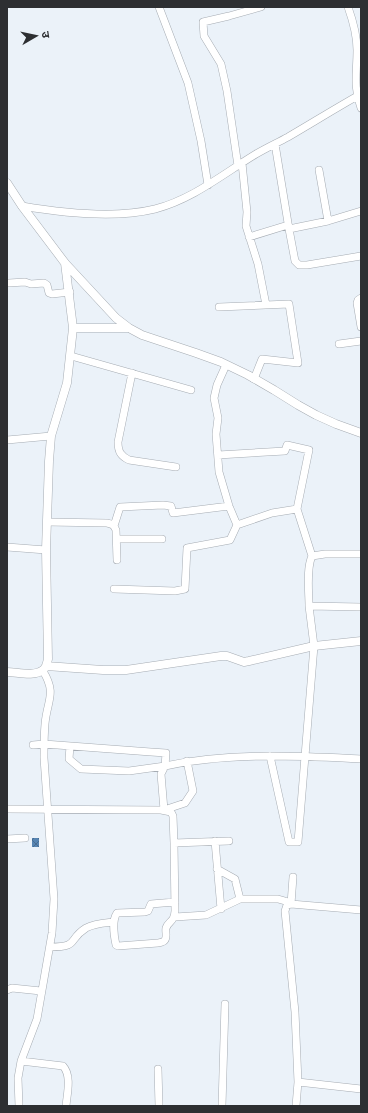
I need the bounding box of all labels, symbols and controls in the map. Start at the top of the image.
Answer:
north arrow [16,16,56,56]
text: उ [39,30,53,39]

